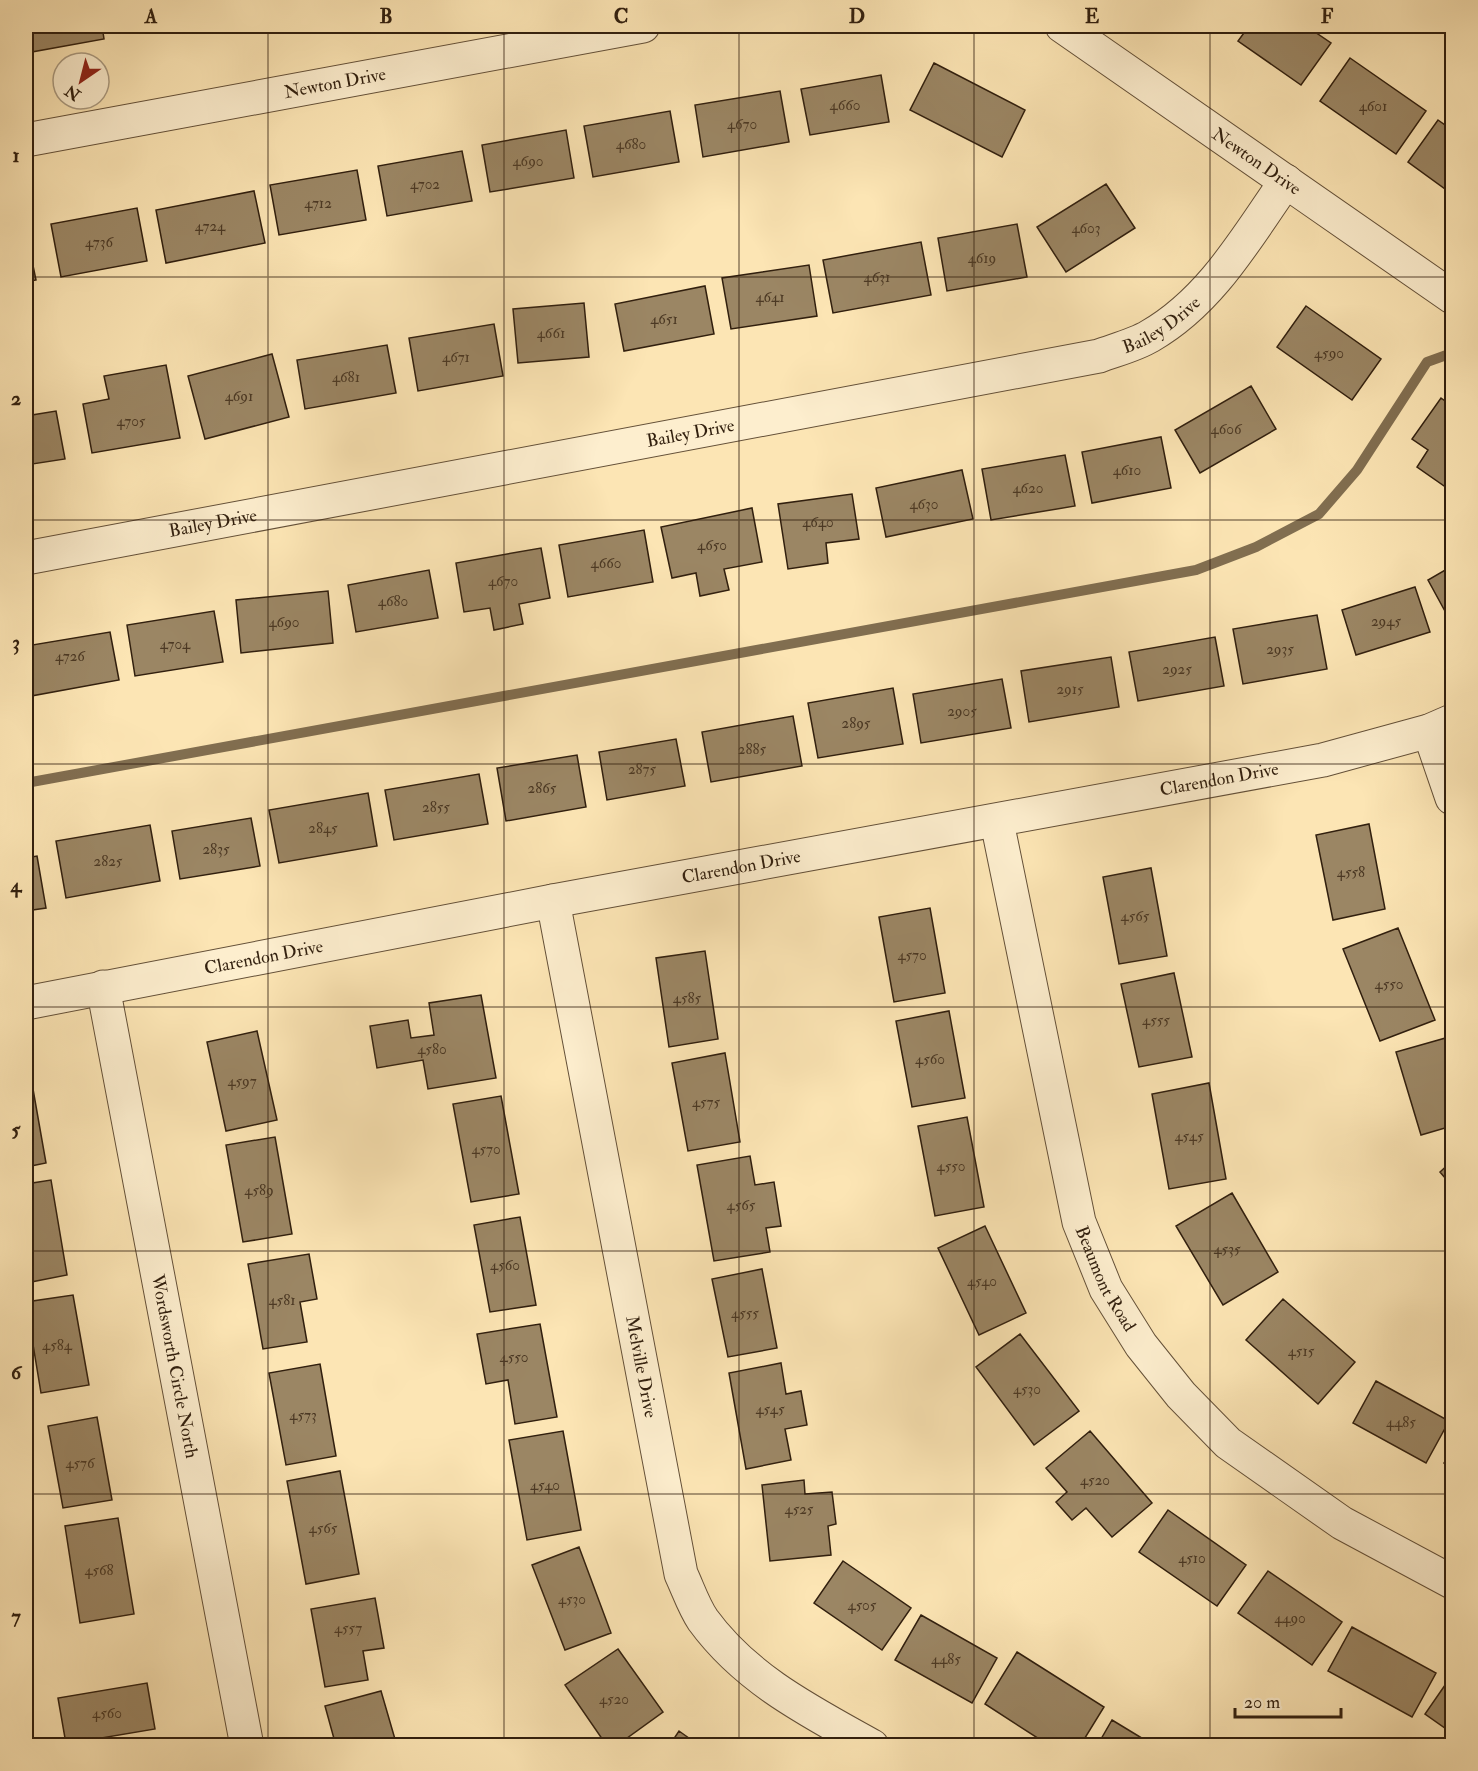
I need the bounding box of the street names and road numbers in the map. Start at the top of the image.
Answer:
street label: Newton Drive [282,62,388,104]
street label: Newton Drive [1208,122,1306,200]
street label: Bailey Drive [1119,291,1206,359]
street label: Bailey Drive [644,413,737,452]
street label: Bailey Drive [167,503,259,542]
street label: Clarendon Drive [1158,757,1281,801]
street label: Clarendon Drive [680,844,803,889]
street label: Clarendon Drive [202,934,325,980]
street label: Beaumont Road [1070,1222,1141,1336]
street label: Wordsworth Circle North [146,1271,204,1461]
street label: Melville Drive [621,1314,663,1420]

